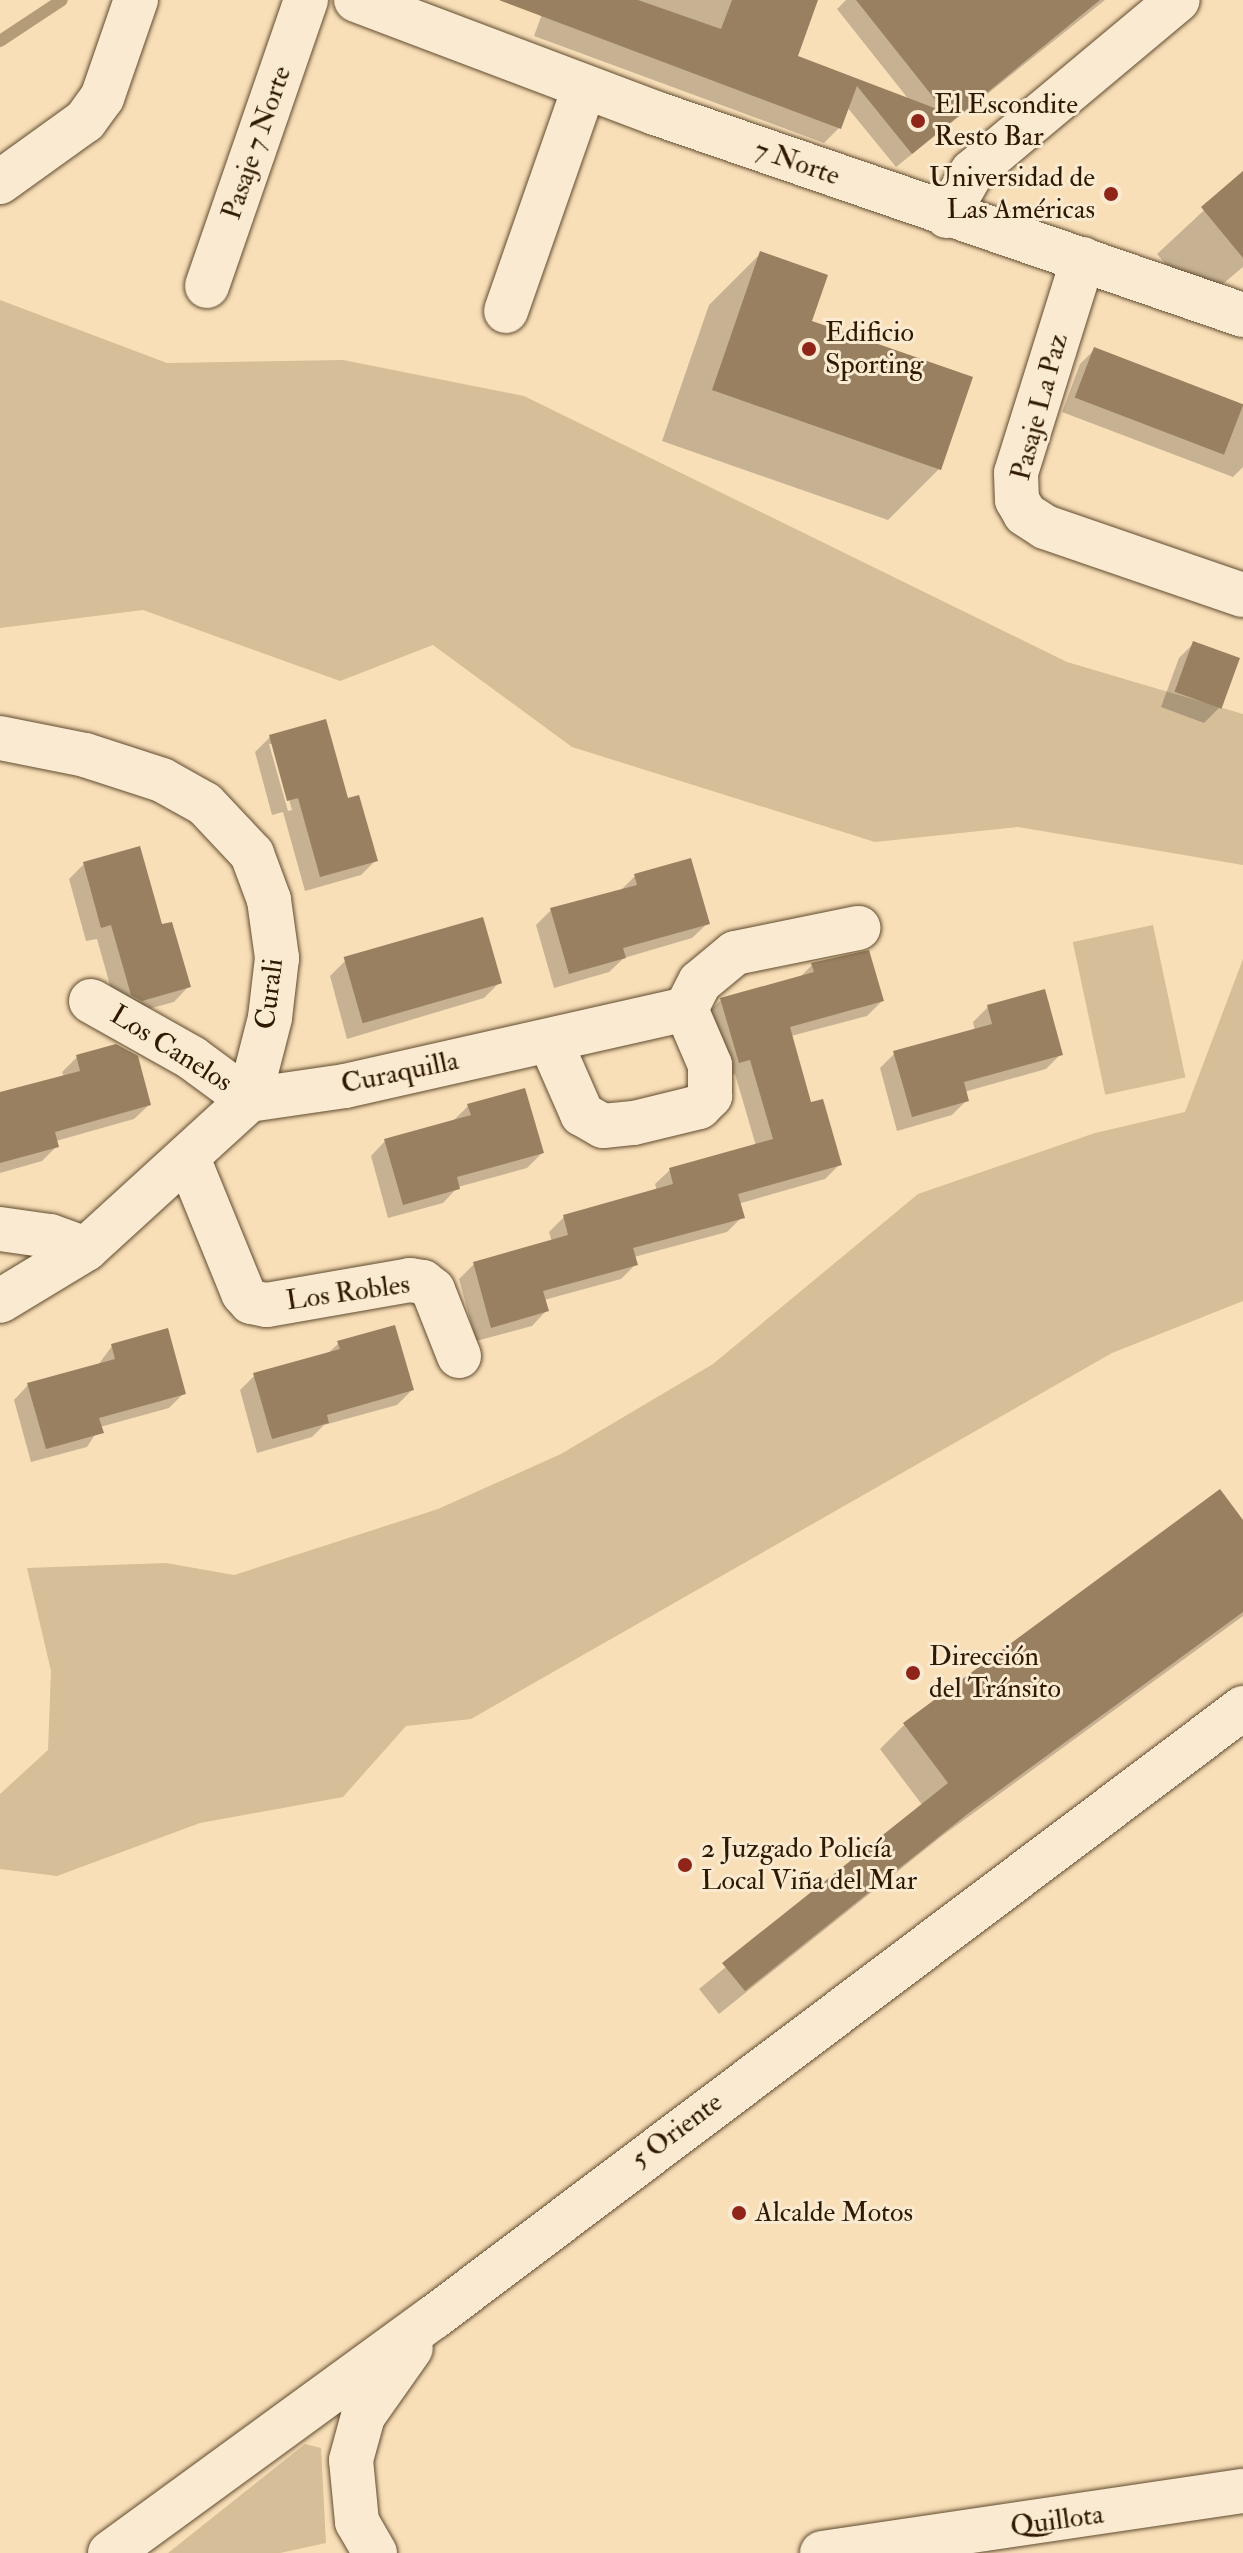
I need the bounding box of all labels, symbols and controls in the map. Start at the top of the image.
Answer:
street label: Pasaje 7 Norte [215,62,299,224]
place label: El Escondite Resto Bar [934,88,1078,154]
marker: El Escondite Resto Bar [909,112,927,130]
street label: 7 Norte [750,133,844,193]
place label: Universidad de Las Américas [929,161,1095,227]
marker: Universidad de Las Américas [1102,185,1120,203]
place label: Edificio Sporting [825,316,923,382]
street label: Pasaje La Paz [1004,330,1076,484]
marker: Edificio Sporting [800,340,818,358]
street label: Curali [249,957,291,1031]
street label: Los Canelos [104,998,238,1100]
street label: Curaquilla [338,1044,462,1102]
street label: Los Robles [284,1268,412,1318]
place label: Dirección del Tránsito [929,1640,1061,1706]
marker: Dirección del Tránsito [904,1664,922,1682]
place label: 2 Juzgado Policía Local Viña del Mar [701,1832,917,1898]
marker: 2 Juzgado Policía Local Viña del Mar [676,1856,694,1874]
street label: 5 Oriente [625,2086,729,2176]
place label: Alcalde Motos [755,2196,913,2230]
marker: Alcalde Motos [730,2204,748,2222]
street label: Quillota [1008,2498,1106,2544]

